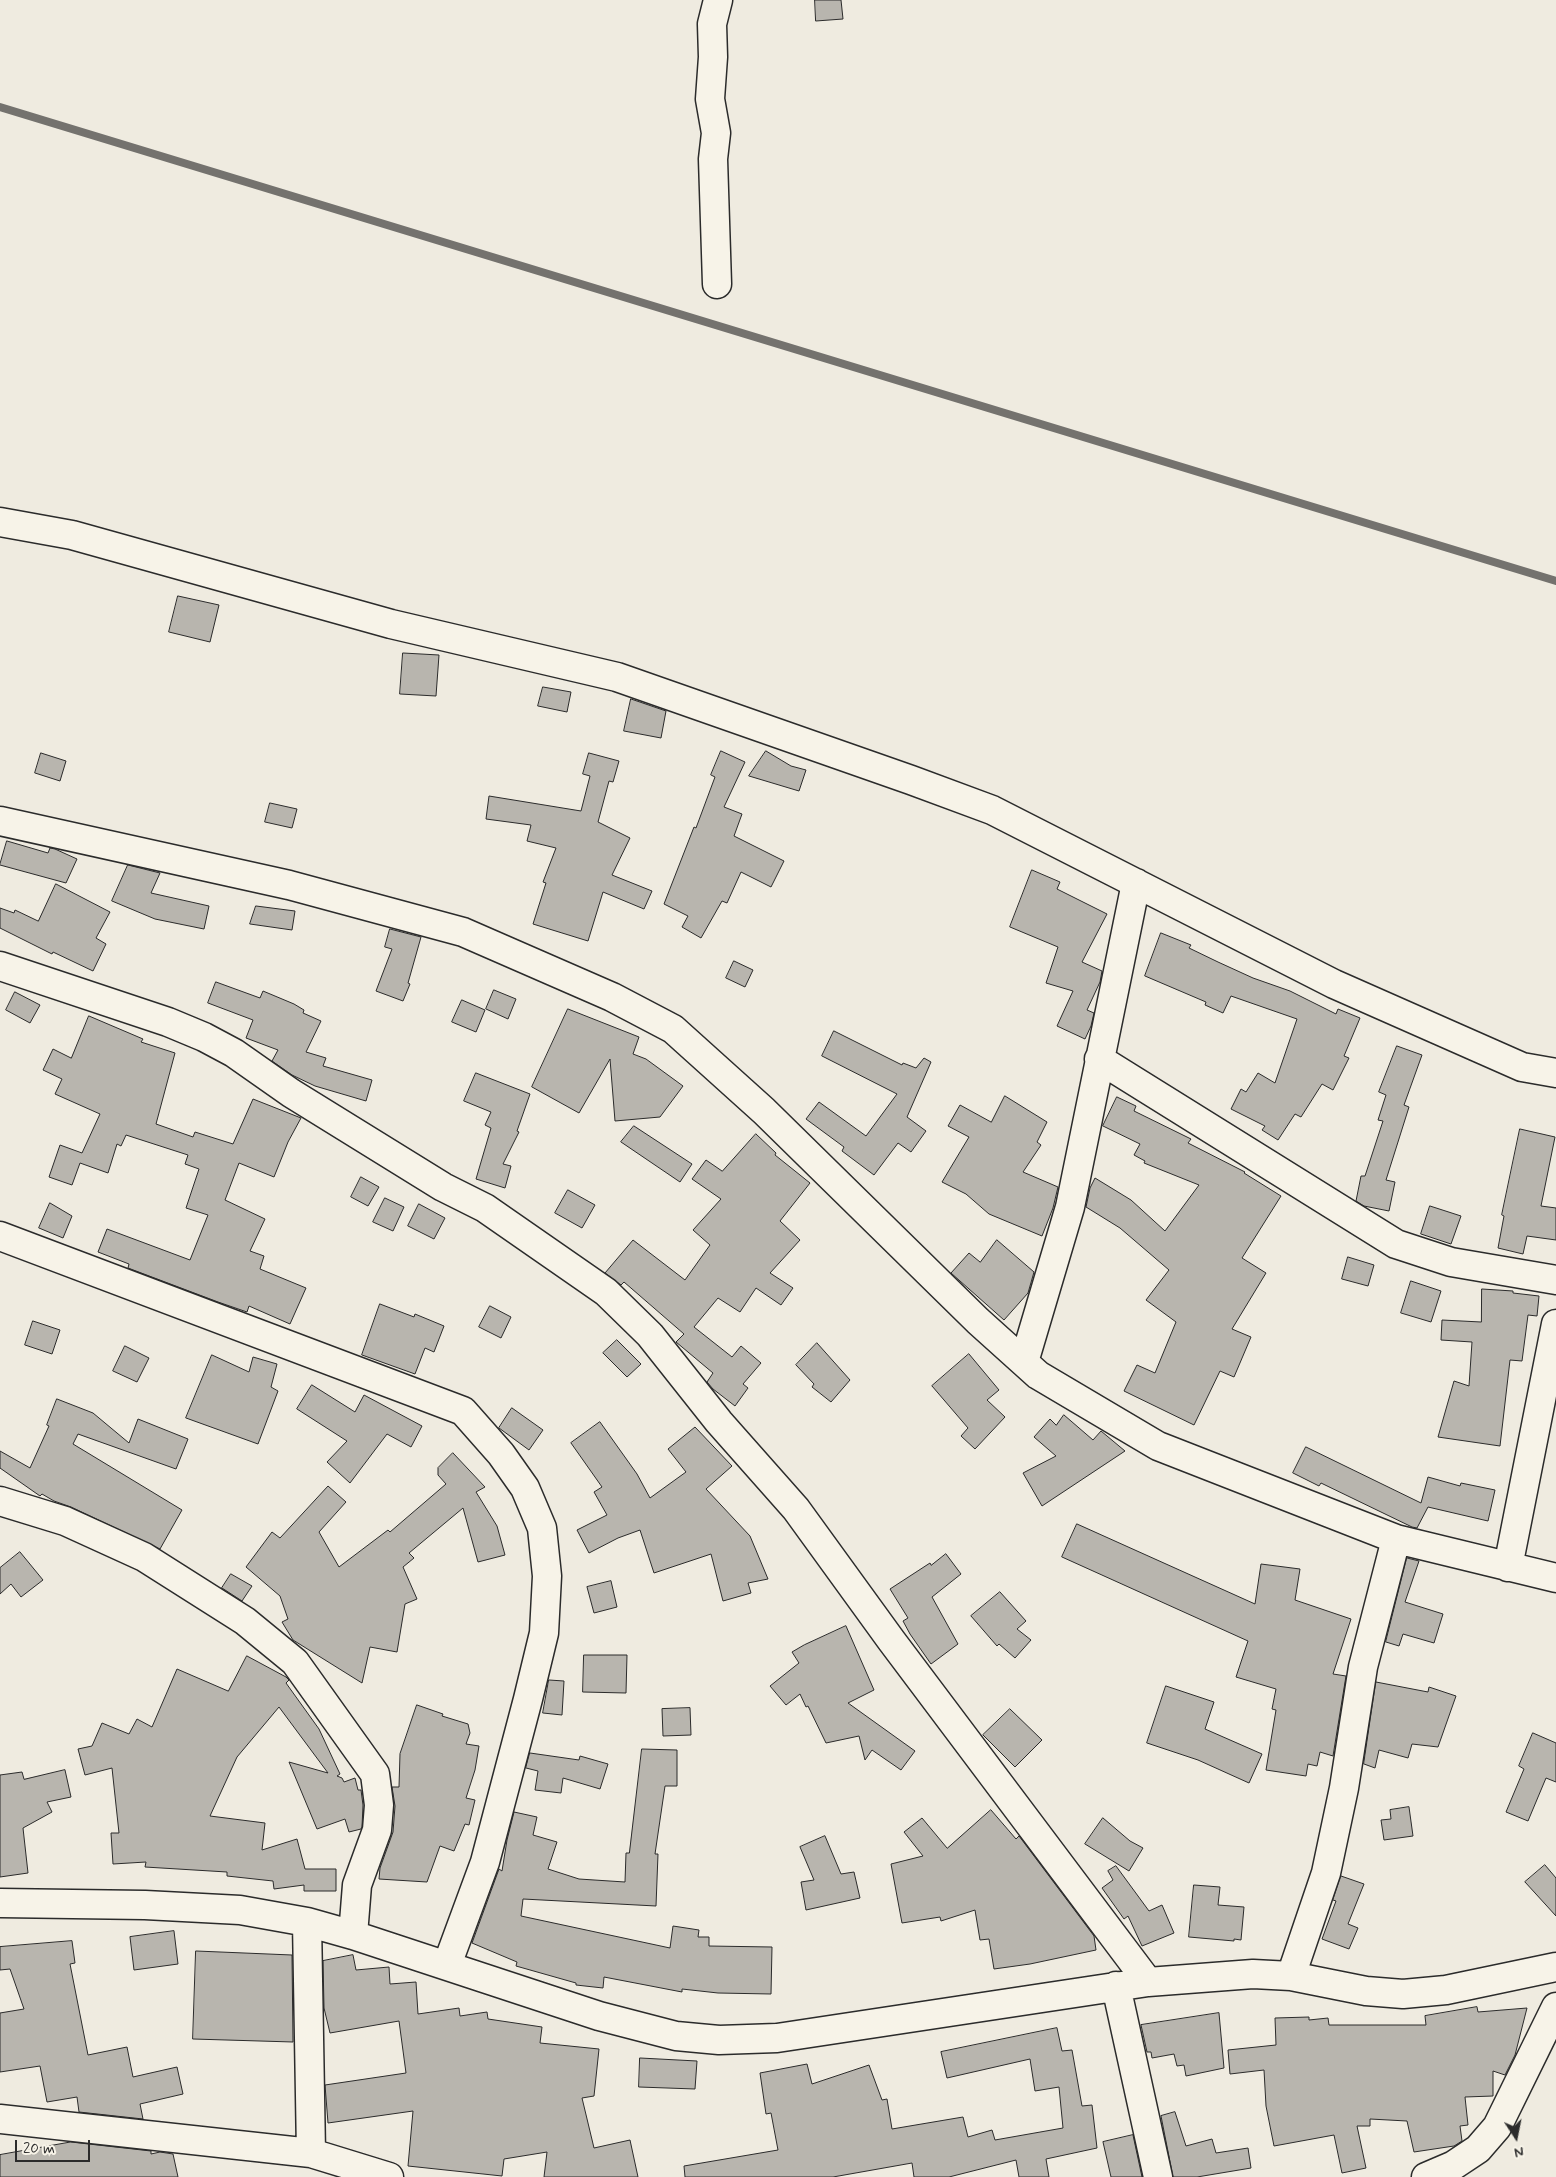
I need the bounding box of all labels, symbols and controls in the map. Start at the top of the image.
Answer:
north arrow [1491,2112,1541,2162]
scale bar [18,2130,92,2162]
text: 20 m [23,2139,55,2159]
text: N [1513,2142,1525,2161]

